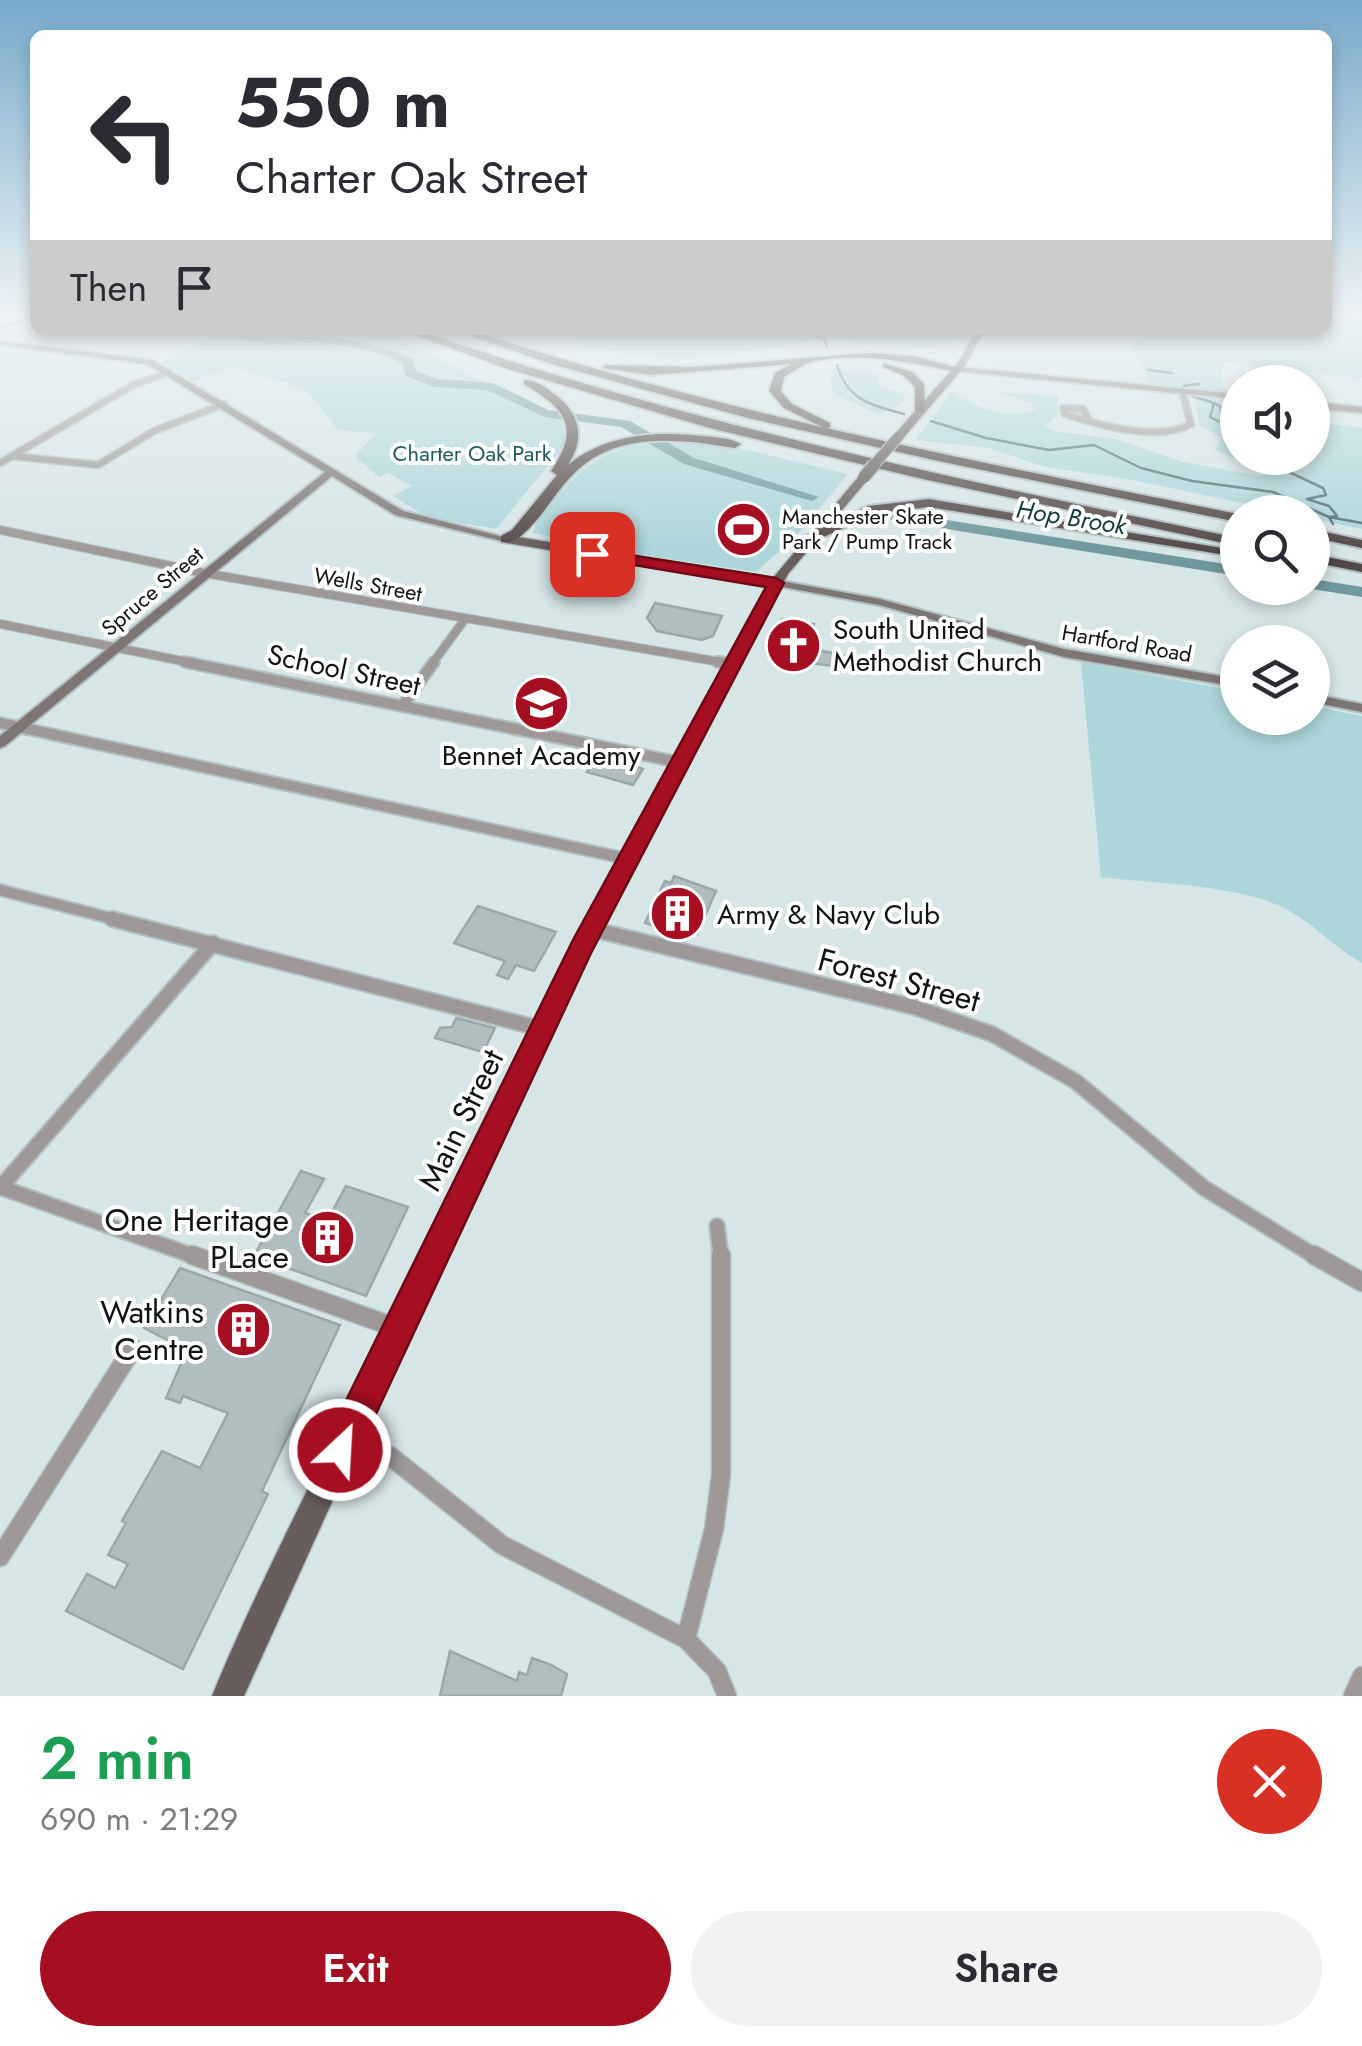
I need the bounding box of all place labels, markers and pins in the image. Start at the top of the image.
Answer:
sports icon: Manchester Skate Park / Pump Track [713,499,773,559]
place label: Manchester Skate Park / Pump Track [782,500,952,557]
pin [550,512,635,597]
place label: South United Methodist Church [833,609,1042,682]
church icon: South United Methodist Church [764,615,824,675]
school or university icon: Bennet Academy [511,674,571,734]
place label: Bennet Academy [442,735,641,776]
building icon: Army & Navy Club [648,884,708,944]
place label: Army & Navy Club [717,894,940,935]
place label: One Heritage PLace [104,1197,289,1280]
building icon: One Heritage PLace [298,1208,358,1268]
place label: Watkins Centre [100,1289,204,1372]
building icon: Watkins Centre [213,1300,273,1360]

